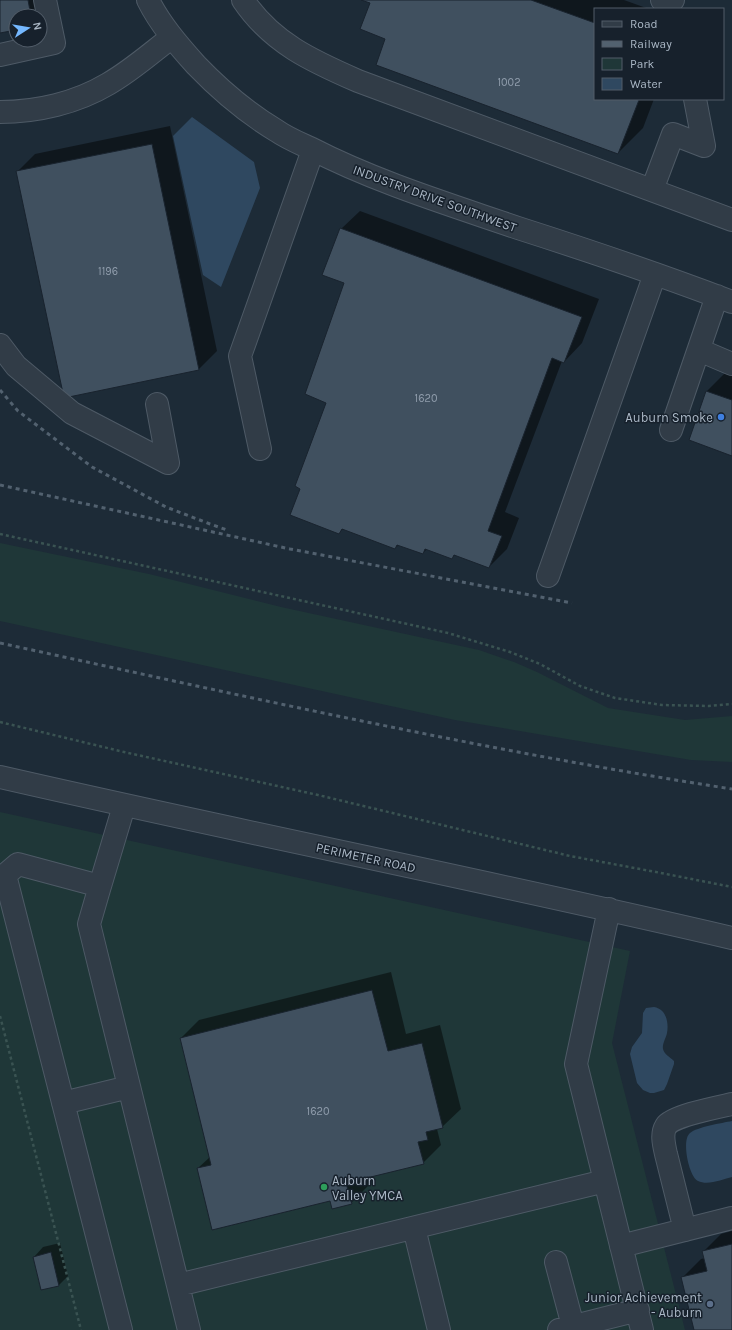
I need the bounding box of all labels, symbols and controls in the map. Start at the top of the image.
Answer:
north arrow [8,8,48,48]
legend [594,8,724,100]
text: Road [630,17,658,31]
text: N [30,21,44,31]
text: Railway [630,37,672,51]
text: Park [630,57,655,71]
house number: 1002 [497,76,521,89]
text: Water [630,77,663,91]
street label: INDUSTRY DRIVE SOUTHWEST [351,162,519,235]
house number: 1196 [98,265,118,278]
house number: 1620 [415,392,437,405]
place label: Auburn Smoke [625,410,713,425]
marker: Auburn Smoke [716,412,726,422]
street label: PERIMETER ROAD [315,840,417,875]
house number: 1620 [307,1105,329,1118]
place label: Auburn Valley YMCA [332,1173,403,1203]
marker: Auburn Valley YMCA [319,1182,329,1192]
place label: Junior Achievement - Auburn [585,1290,702,1320]
marker: Junior Achievement - Auburn [705,1299,715,1309]

